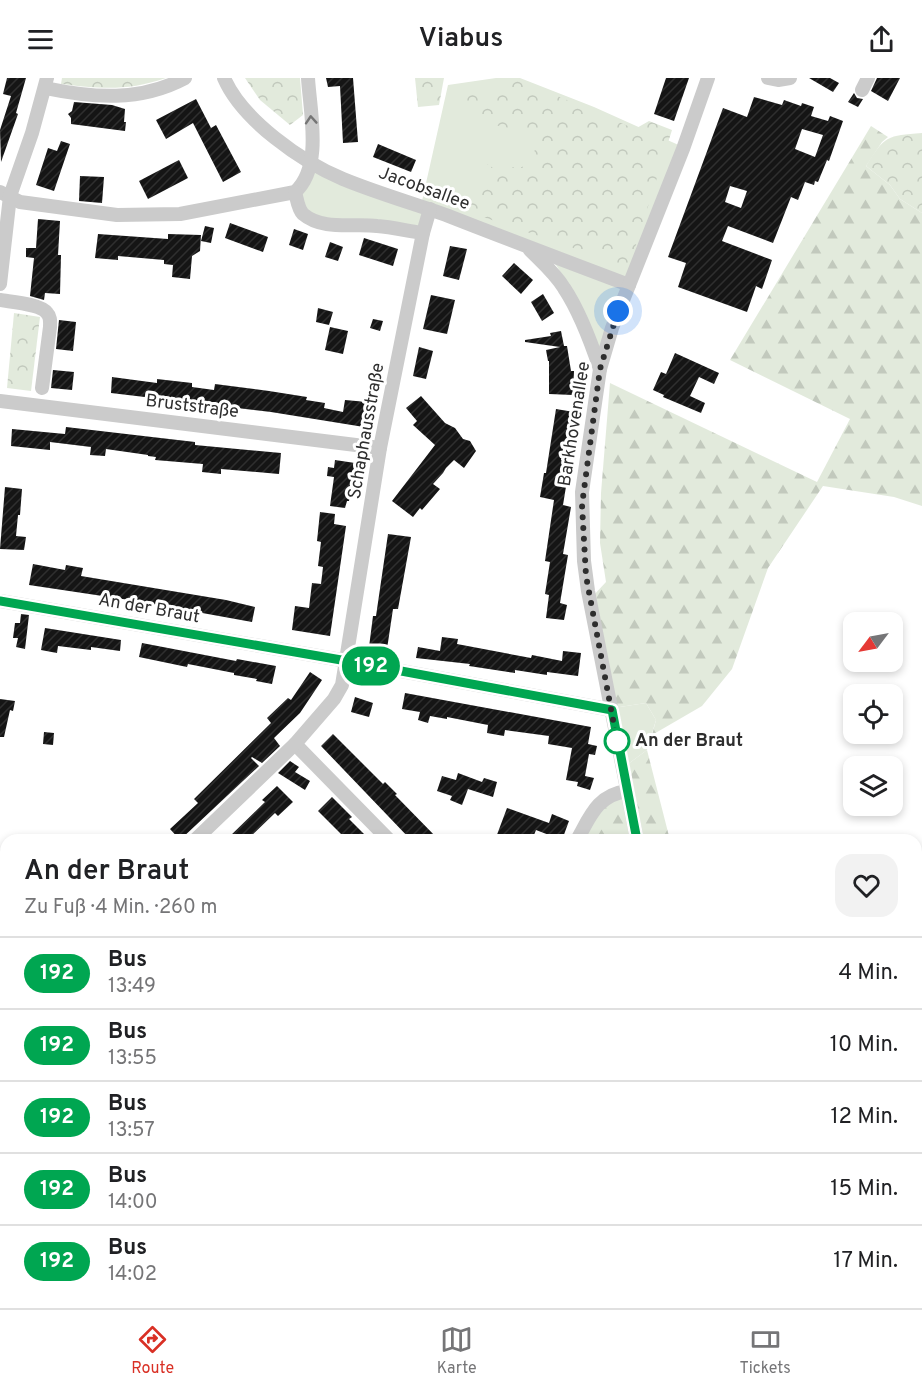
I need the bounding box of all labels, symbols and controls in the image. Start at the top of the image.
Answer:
text: Viabus [419,22,503,56]
icon: menu [24,23,57,56]
icon: share [865,23,898,56]
one-way arrow [304,116,317,125]
street label: Jacobsallee [375,162,473,216]
your location [603,296,633,326]
street label: Barkhovenallee [554,360,596,488]
street label: Schaphausstraße [344,361,390,501]
street label: Bruststraße [144,390,240,424]
street label: An der Braut [96,589,202,629]
north arrow [843,612,903,672]
map controls [843,612,903,816]
line badge: 192 [336,646,406,686]
text: 192 [354,653,388,680]
button: locate [843,684,903,744]
marker: An der Braut [604,728,630,754]
place label: An der Braut [635,730,743,753]
button: layers [843,756,903,816]
text: An der Braut [24,854,189,890]
button: heart [835,854,898,917]
text: Zu Fuß · 4 Min. · 260 m [24,895,218,921]
text: Bus [108,947,147,974]
text: 192 [40,960,74,987]
text: 4 Min. [838,960,898,987]
text: 13:49 [108,974,156,1000]
text: Bus [108,1019,147,1046]
text: 192 [40,1032,74,1059]
text: 10 Min. [830,1032,898,1059]
text: 13:55 [108,1046,157,1072]
text: Bus [108,1091,147,1118]
text: 192 [40,1104,74,1131]
text: 12 Min. [830,1104,898,1131]
text: 13:57 [108,1118,155,1144]
text: Bus [108,1163,147,1190]
text: 192 [40,1176,74,1203]
text: 15 Min. [830,1176,898,1203]
text: 14:00 [108,1190,158,1216]
text: Bus [108,1235,147,1262]
text: 192 [40,1248,74,1275]
text: 17 Min. [833,1248,898,1275]
text: 14:02 [108,1262,157,1288]
tab: Route [131,1323,174,1379]
tab: Karte [437,1323,477,1379]
tab: Tickets [739,1323,791,1379]

